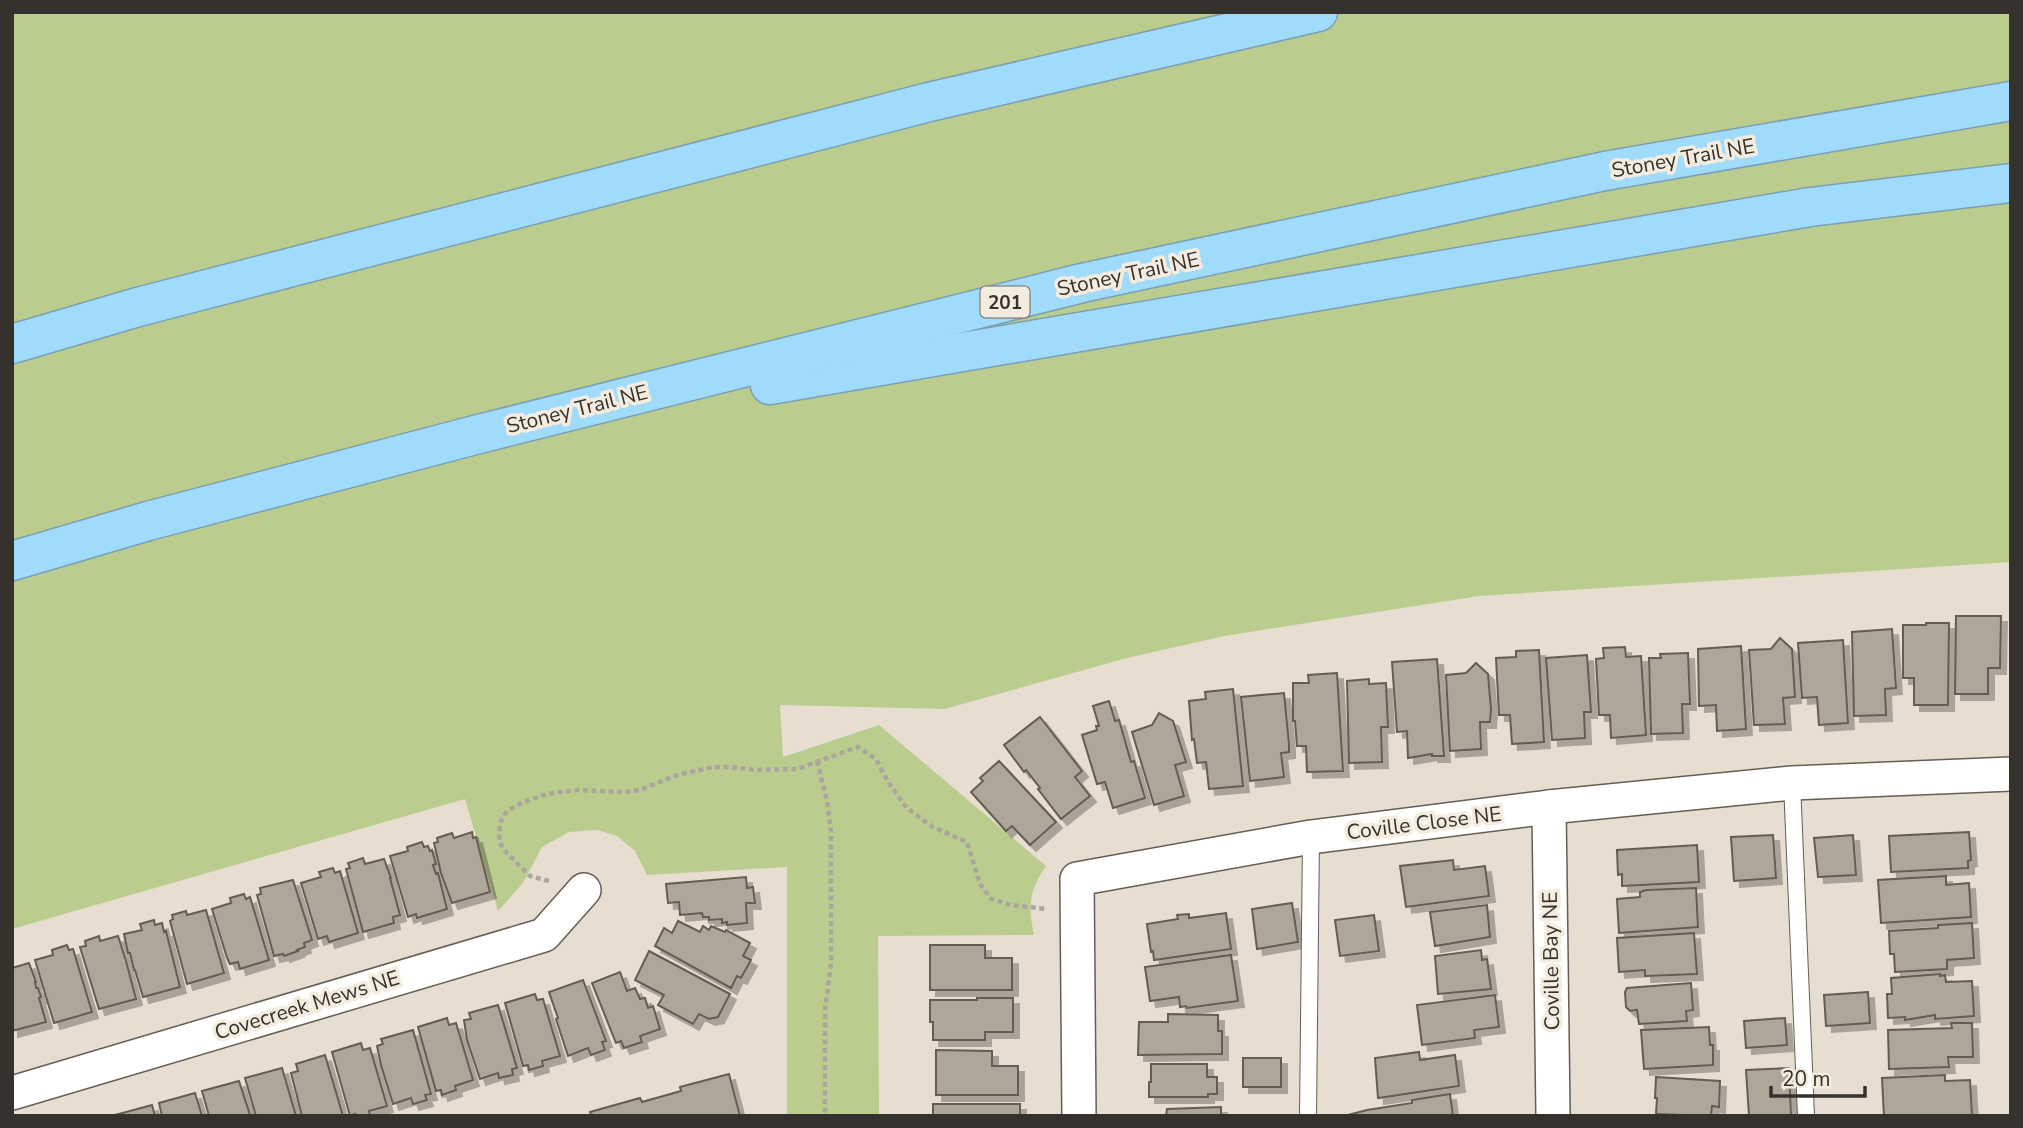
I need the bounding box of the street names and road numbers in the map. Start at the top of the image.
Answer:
street label: Stoney Trail NE [1609,132,1757,184]
street label: Stoney Trail NE [1054,245,1202,303]
road number: 201 [981,286,1030,318]
street label: Stoney Trail NE [503,378,651,440]
street label: Coville Close NE [1345,800,1503,846]
street label: Coville Bay NE [1536,891,1566,1031]
street label: Covecreek Mews NE [211,964,403,1046]

